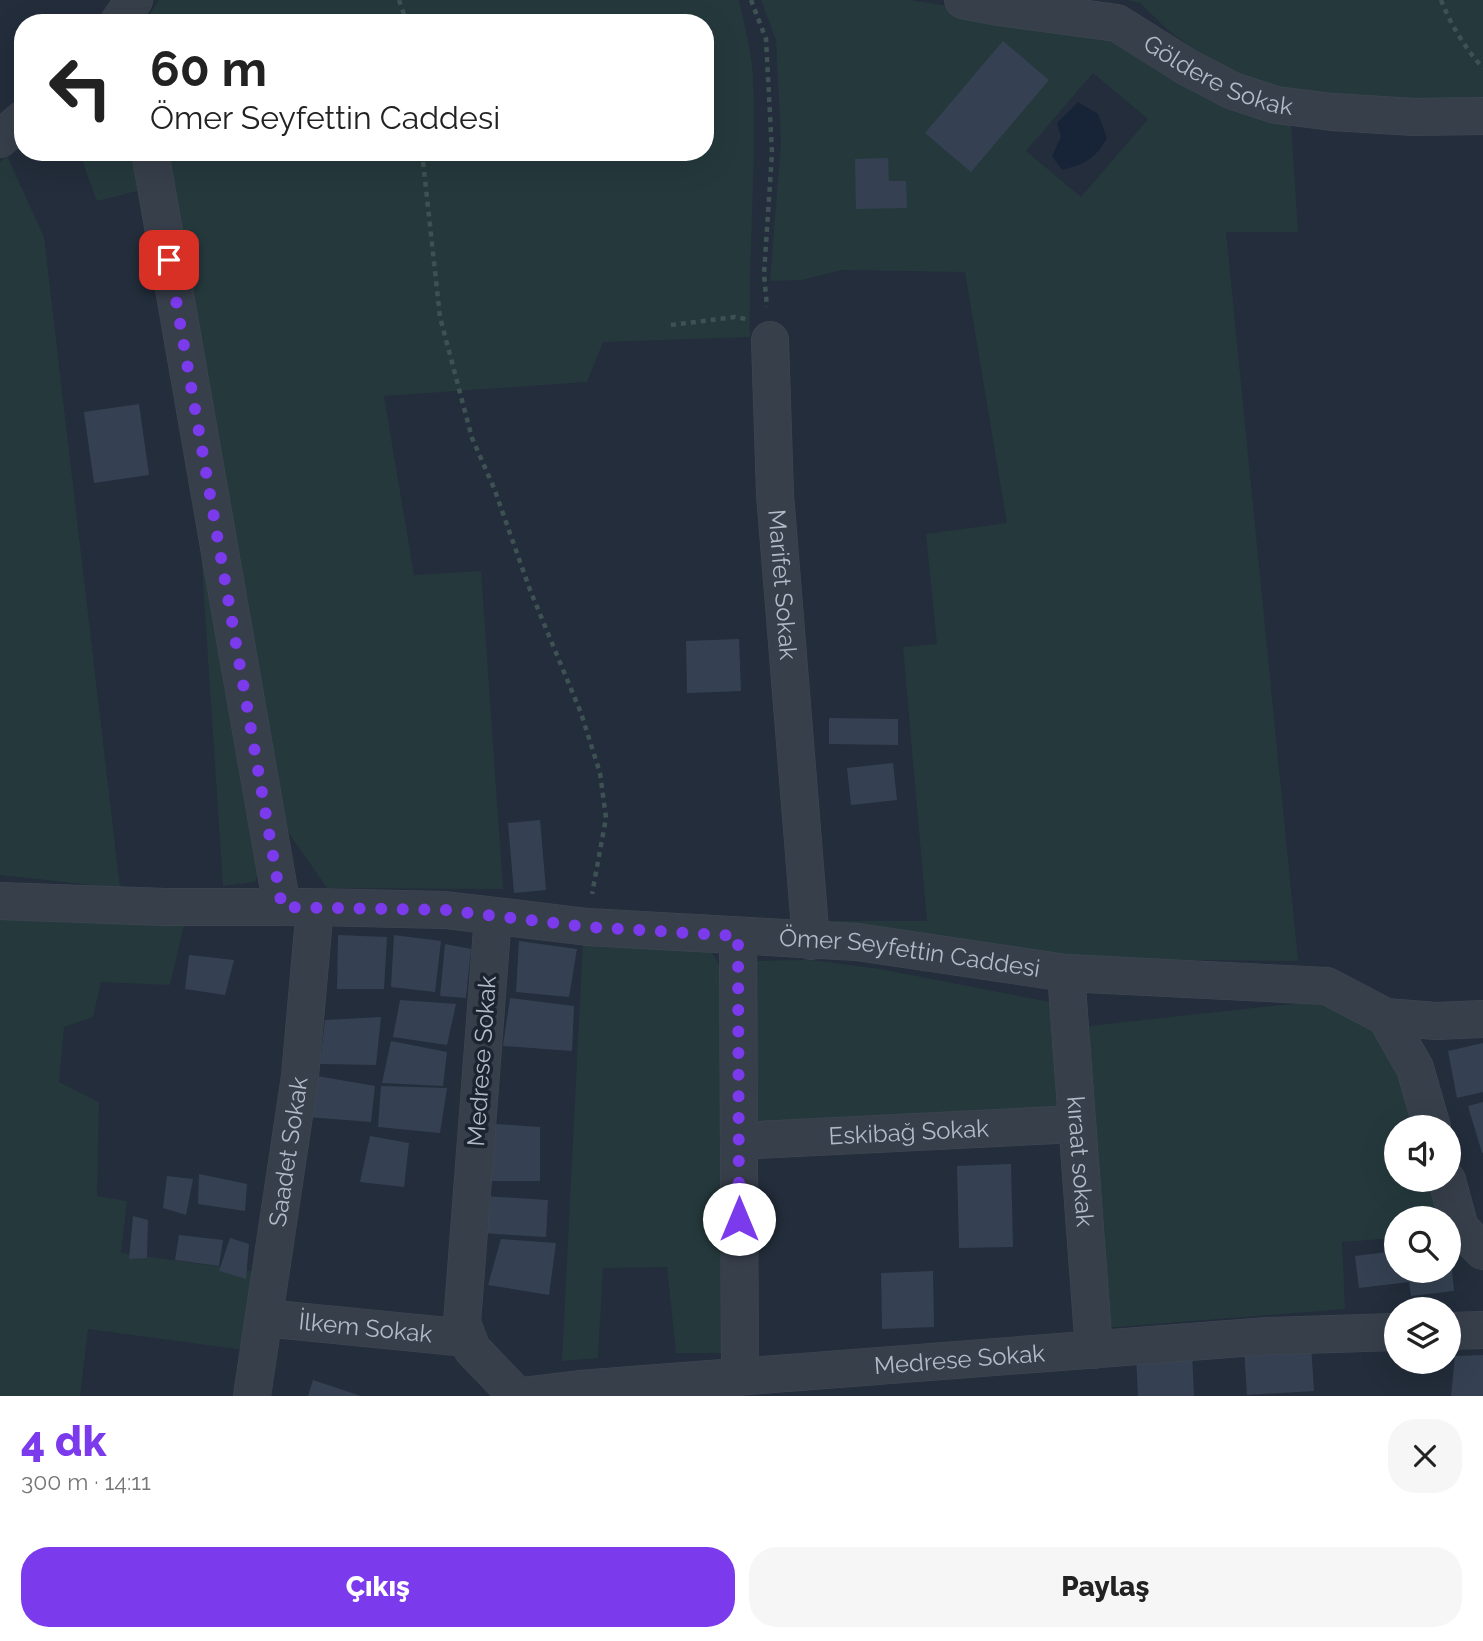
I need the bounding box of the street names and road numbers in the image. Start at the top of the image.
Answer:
street label: Göldere Sokak [1138,28,1295,121]
street label: Marifet Sokak [762,508,803,661]
street label: Ömer Seyfettin Caddesi [778,923,1042,983]
street label: Medrese Sokak [461,974,502,1147]
street label: Saadet Sokak [263,1074,314,1229]
street label: kıraat sokak [1061,1095,1100,1228]
street label: Eskibağ Sokak [828,1113,990,1150]
street label: İlkem Sokak [297,1306,434,1349]
street label: Medrese Sokak [873,1338,1046,1380]

